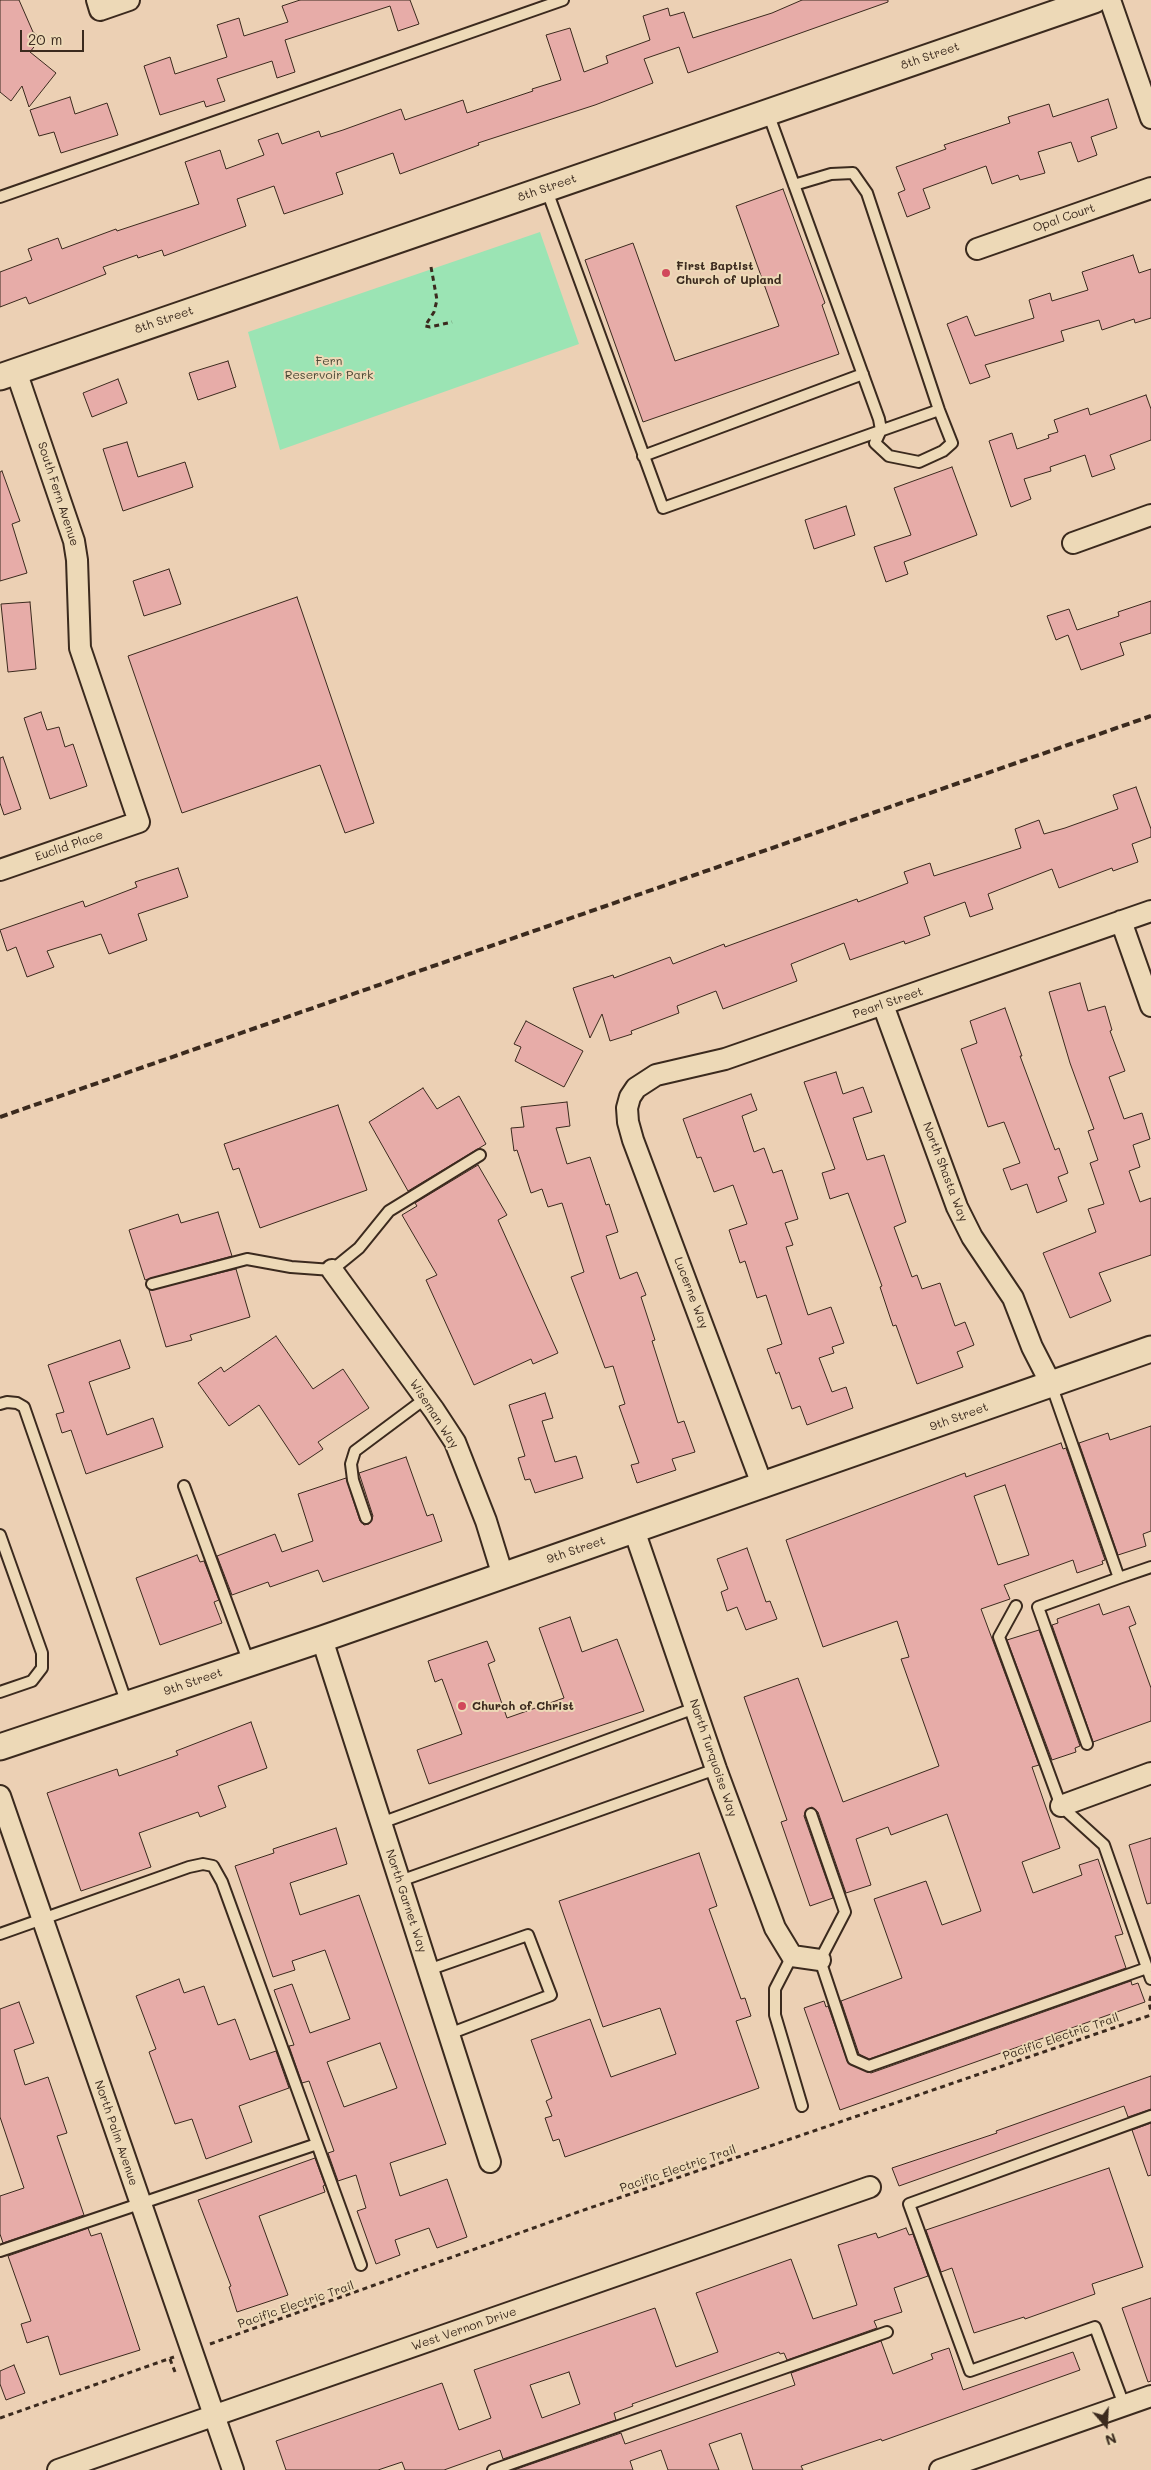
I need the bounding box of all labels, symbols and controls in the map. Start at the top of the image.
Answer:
scale bar [22,20,86,52]
text: 20 m [28,29,62,49]
street label: 8th Street [899,39,961,73]
street label: 8th Street [516,171,578,205]
street label: Opal Court [1031,201,1097,235]
place label: First Baptist Church of Upland [676,259,781,287]
marker: First Baptist Church of Upland [660,267,672,279]
street label: 8th Street [133,303,195,337]
park label: Fern Reservoir Park [285,354,373,382]
street label: South Fern Avenue [34,440,82,548]
street label: Euclid Place [33,828,105,864]
street label: Pearl Street [851,984,925,1022]
street label: North Shasta Way [919,1120,971,1224]
street label: Lucerne Way [671,1255,711,1331]
street label: Wiseman Way [406,1377,462,1451]
street label: 9th Street [928,1400,990,1434]
street label: 9th Street [545,1533,607,1567]
street label: 9th Street [162,1665,224,1699]
street label: North Turquoise Way [686,1697,740,1819]
place label: Church of Christ [472,1699,574,1713]
marker: Church of Christ [456,1700,468,1712]
street label: North Garnet Way [383,1848,429,1954]
street label: Pacific Electric Trail [1001,2010,1121,2064]
street label: North Palm Avenue [91,2078,141,2188]
street label: Pacific Electric Trail [618,2142,738,2196]
street label: Pacific Electric Trail [236,2278,356,2332]
street label: West Vernon Drive [410,2304,518,2354]
north arrow [1081,2400,1131,2450]
text: N [1103,2429,1119,2450]

